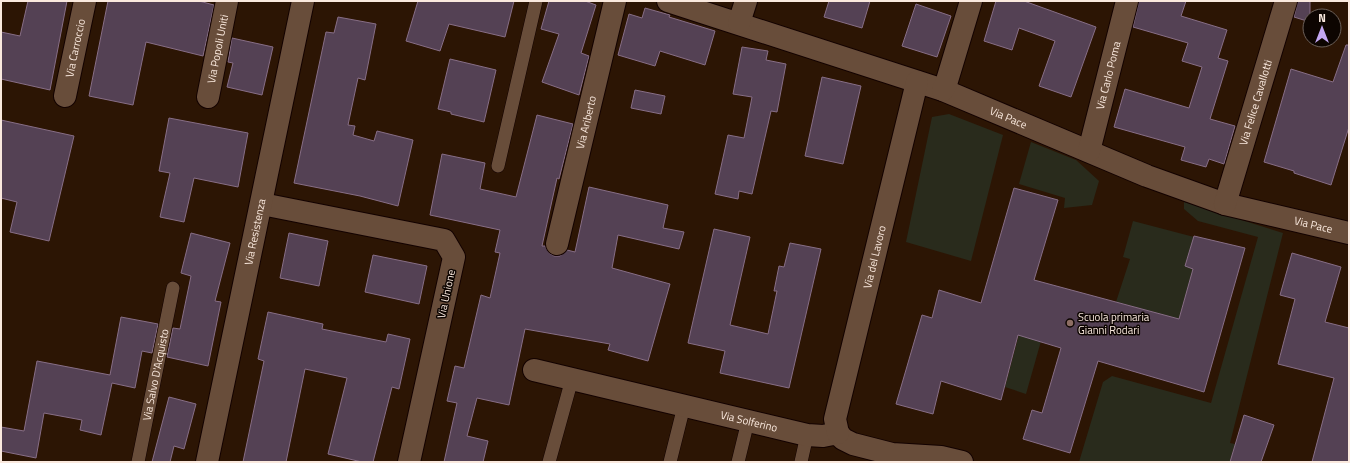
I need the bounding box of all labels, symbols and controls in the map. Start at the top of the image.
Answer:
north arrow [1302,8,1342,48]
text: N [1318,10,1326,26]
street label: Via Popoli Uniti [203,13,232,85]
street label: Via Carroccio [61,17,89,79]
street label: Via Carlo Poma [1092,39,1125,111]
street label: Via Felice Cavallotti [1235,58,1276,147]
street label: Via Ariberto [572,94,600,151]
street label: Via Pace [987,103,1030,133]
street label: Via Resistenza [240,197,270,267]
street label: Via Pace [1292,212,1335,237]
street label: Via del Lavoro [859,224,890,290]
street label: Via Unione [433,268,459,320]
place label: Scuola primaria Gianni Rodari [1078,309,1150,338]
marker: Scuola primaria Gianni Rodari [1065,318,1075,328]
street label: Via Salvo D'Acquisto [139,327,173,422]
street label: Via Solferino [719,407,779,436]

